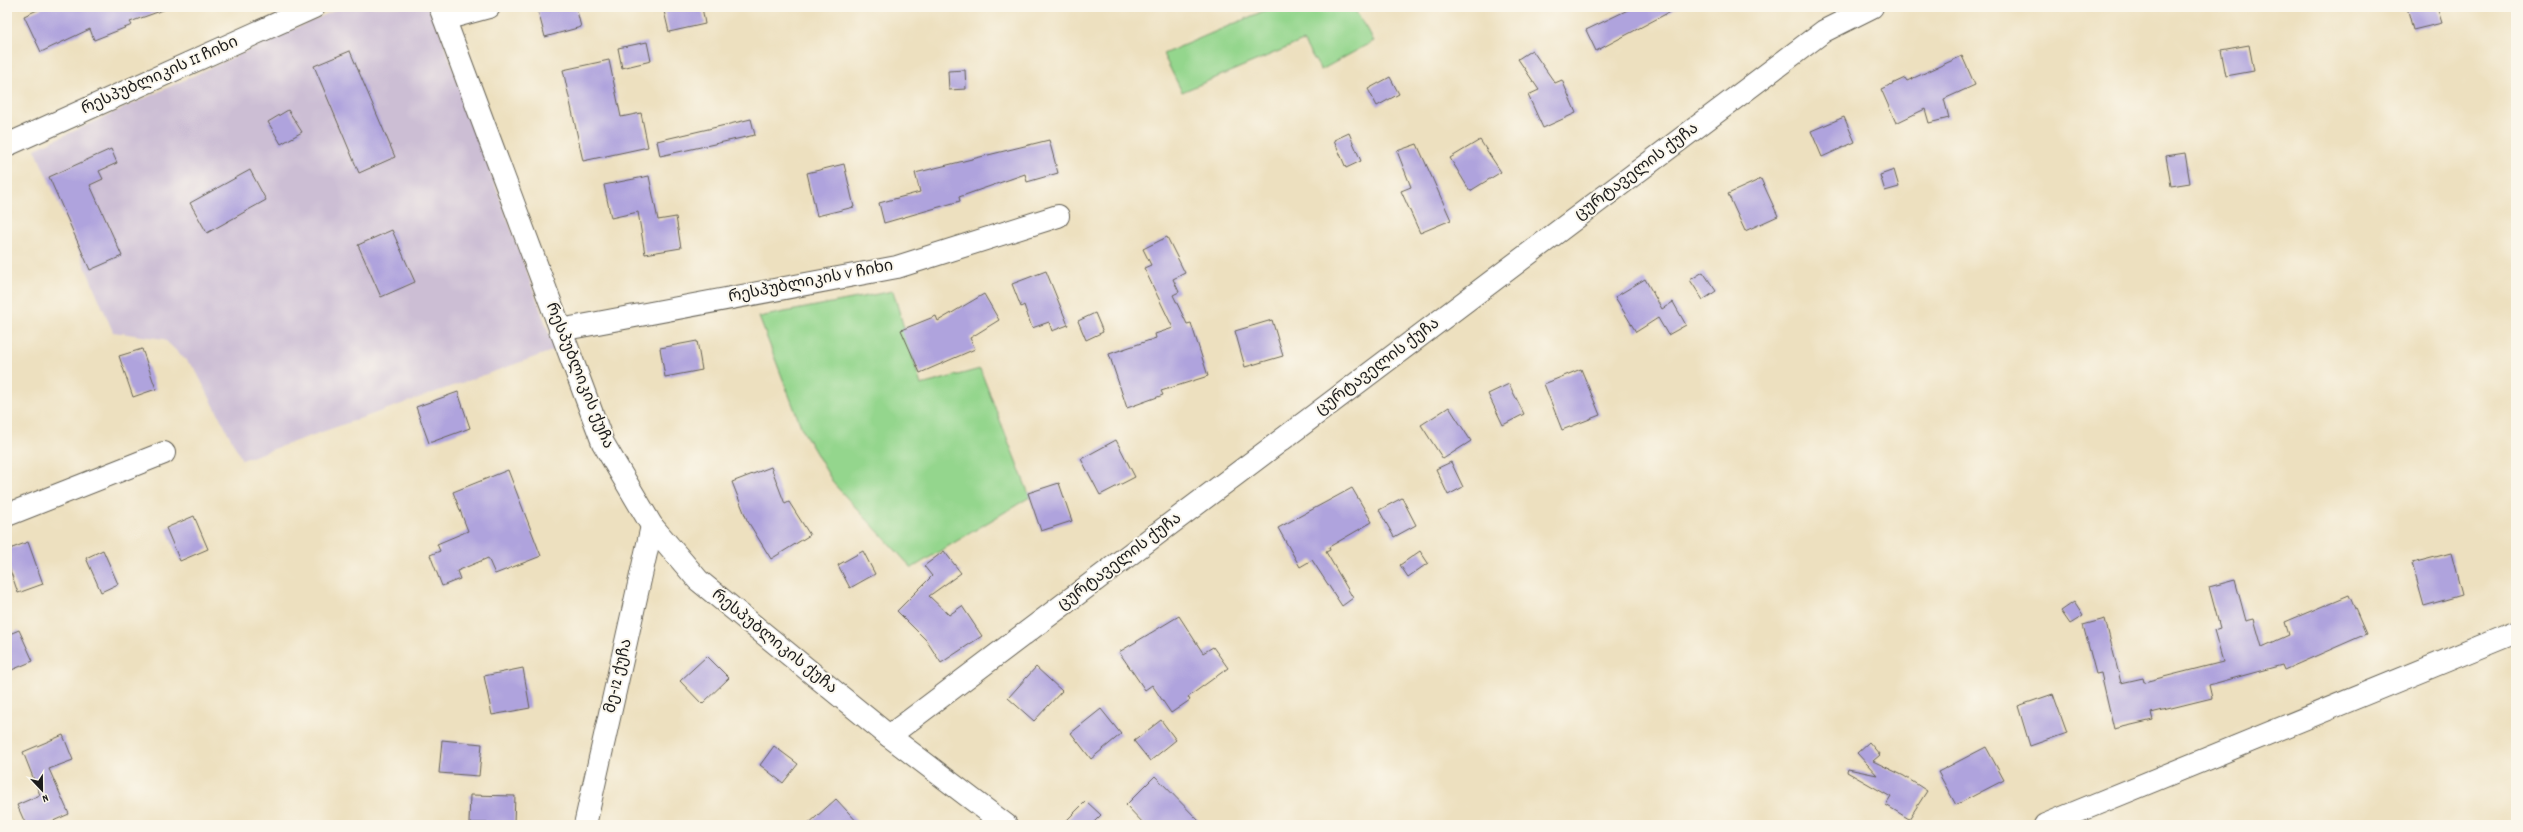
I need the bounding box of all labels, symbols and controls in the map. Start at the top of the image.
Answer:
street label: რესპუბლიკის II ჩიხი [78,31,242,121]
street label: ცურტაველის ქუჩა [1570,118,1704,226]
street label: რესპუბლიკის V ჩიხი [727,255,895,309]
street label: რესპუბლიკის ქუჩა [539,299,619,453]
street label: ცურტაველის ქუჩა [1311,313,1445,421]
street label: ცურტაველის ქუჩა [1053,508,1187,616]
street label: რესპუბლიკის ქუჩა [706,584,842,700]
street label: მე-12 ქუჩა [599,636,639,716]
north arrow [22,770,62,810]
text: N [39,789,51,806]

